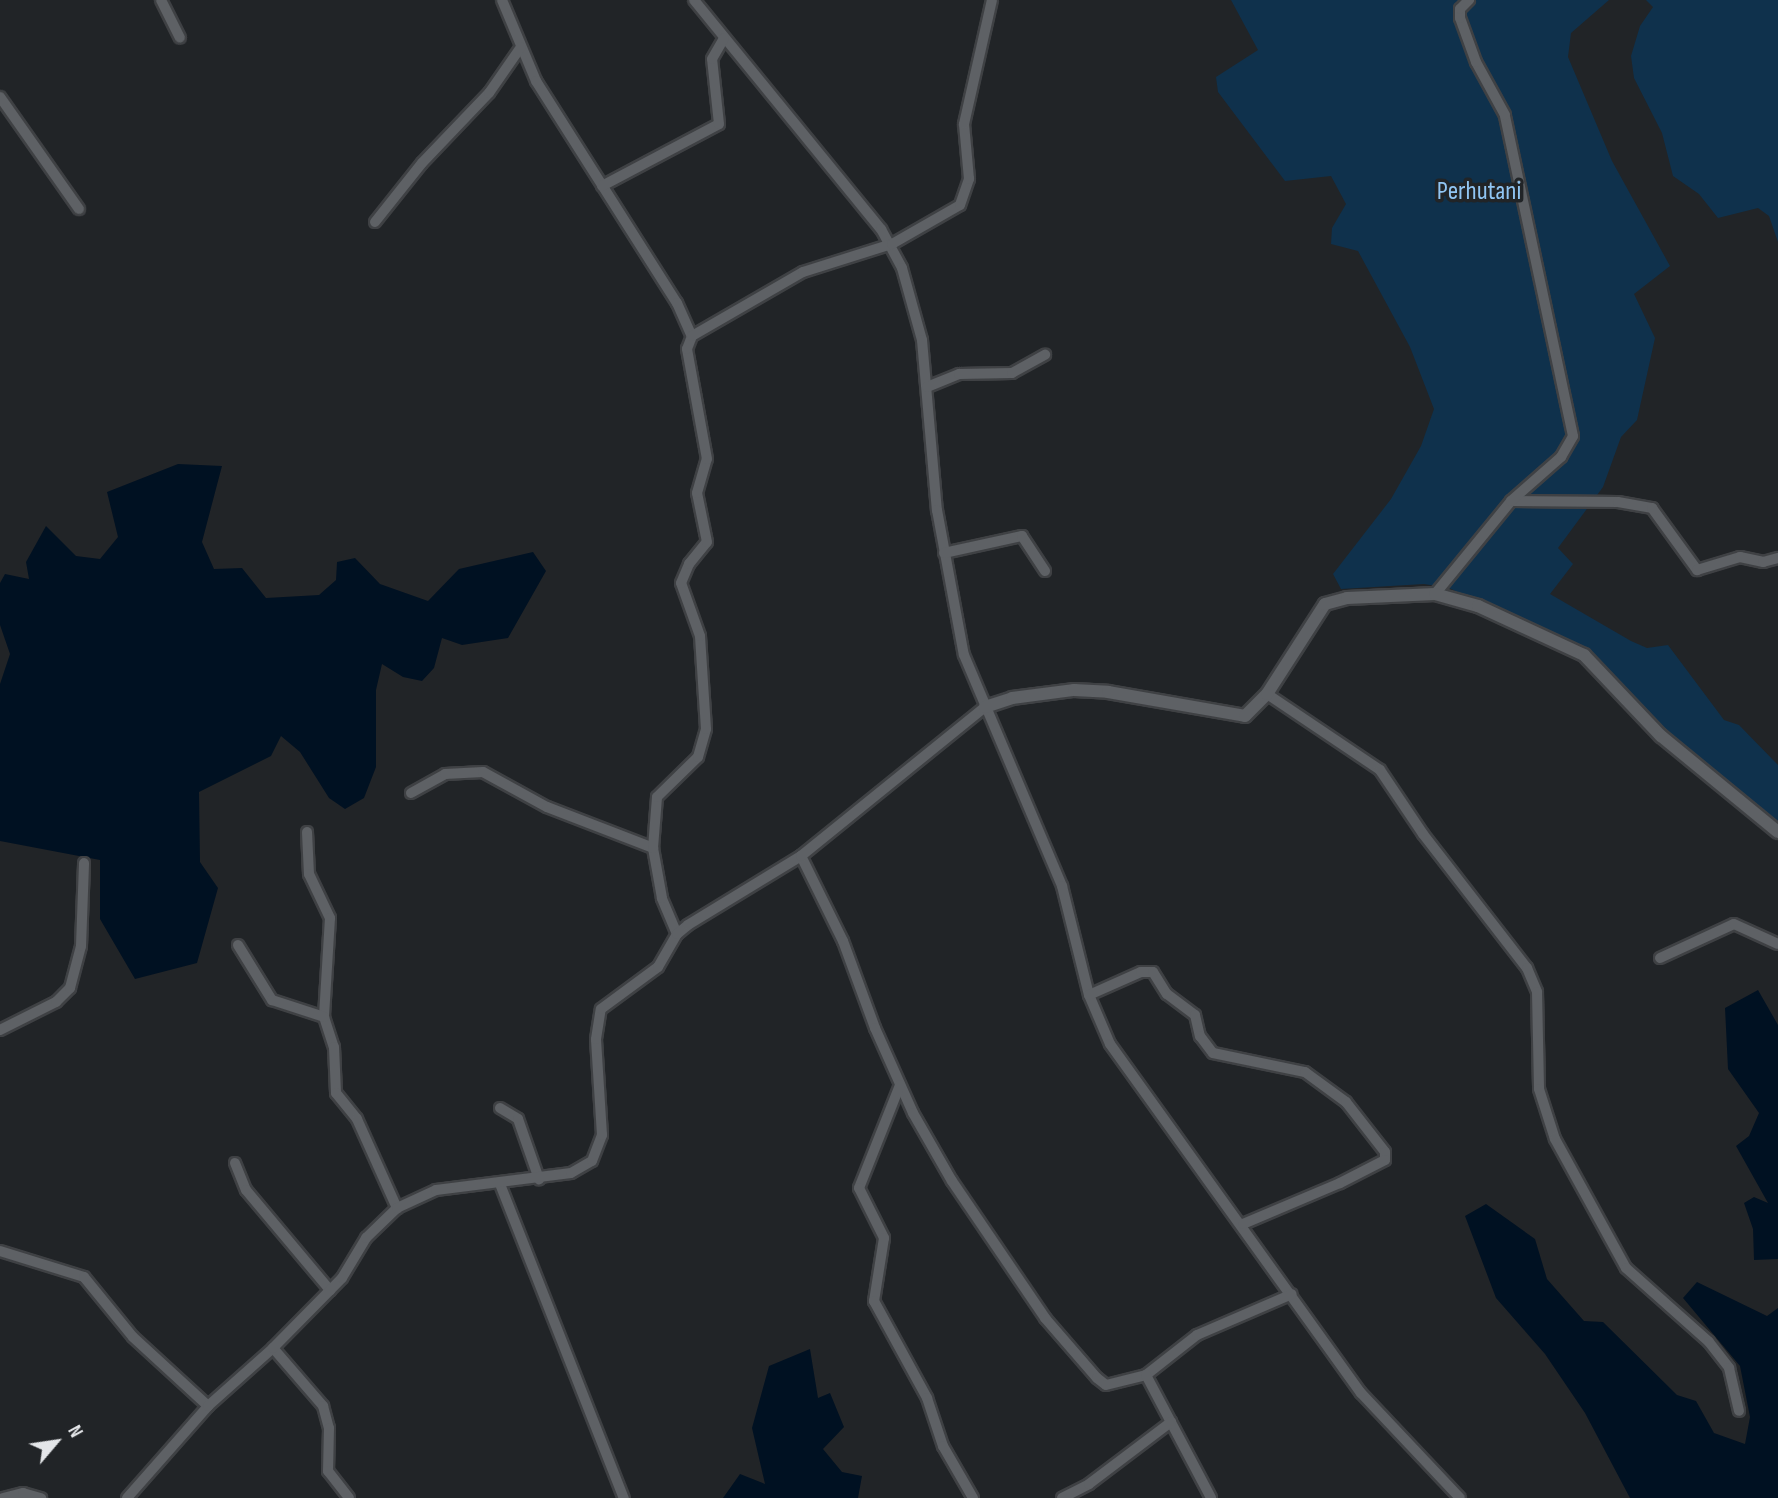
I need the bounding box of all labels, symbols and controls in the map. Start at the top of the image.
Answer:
park label: Perhutani [1437,176,1521,208]
north arrow [21,1407,91,1477]
text: N [62,1422,87,1442]

